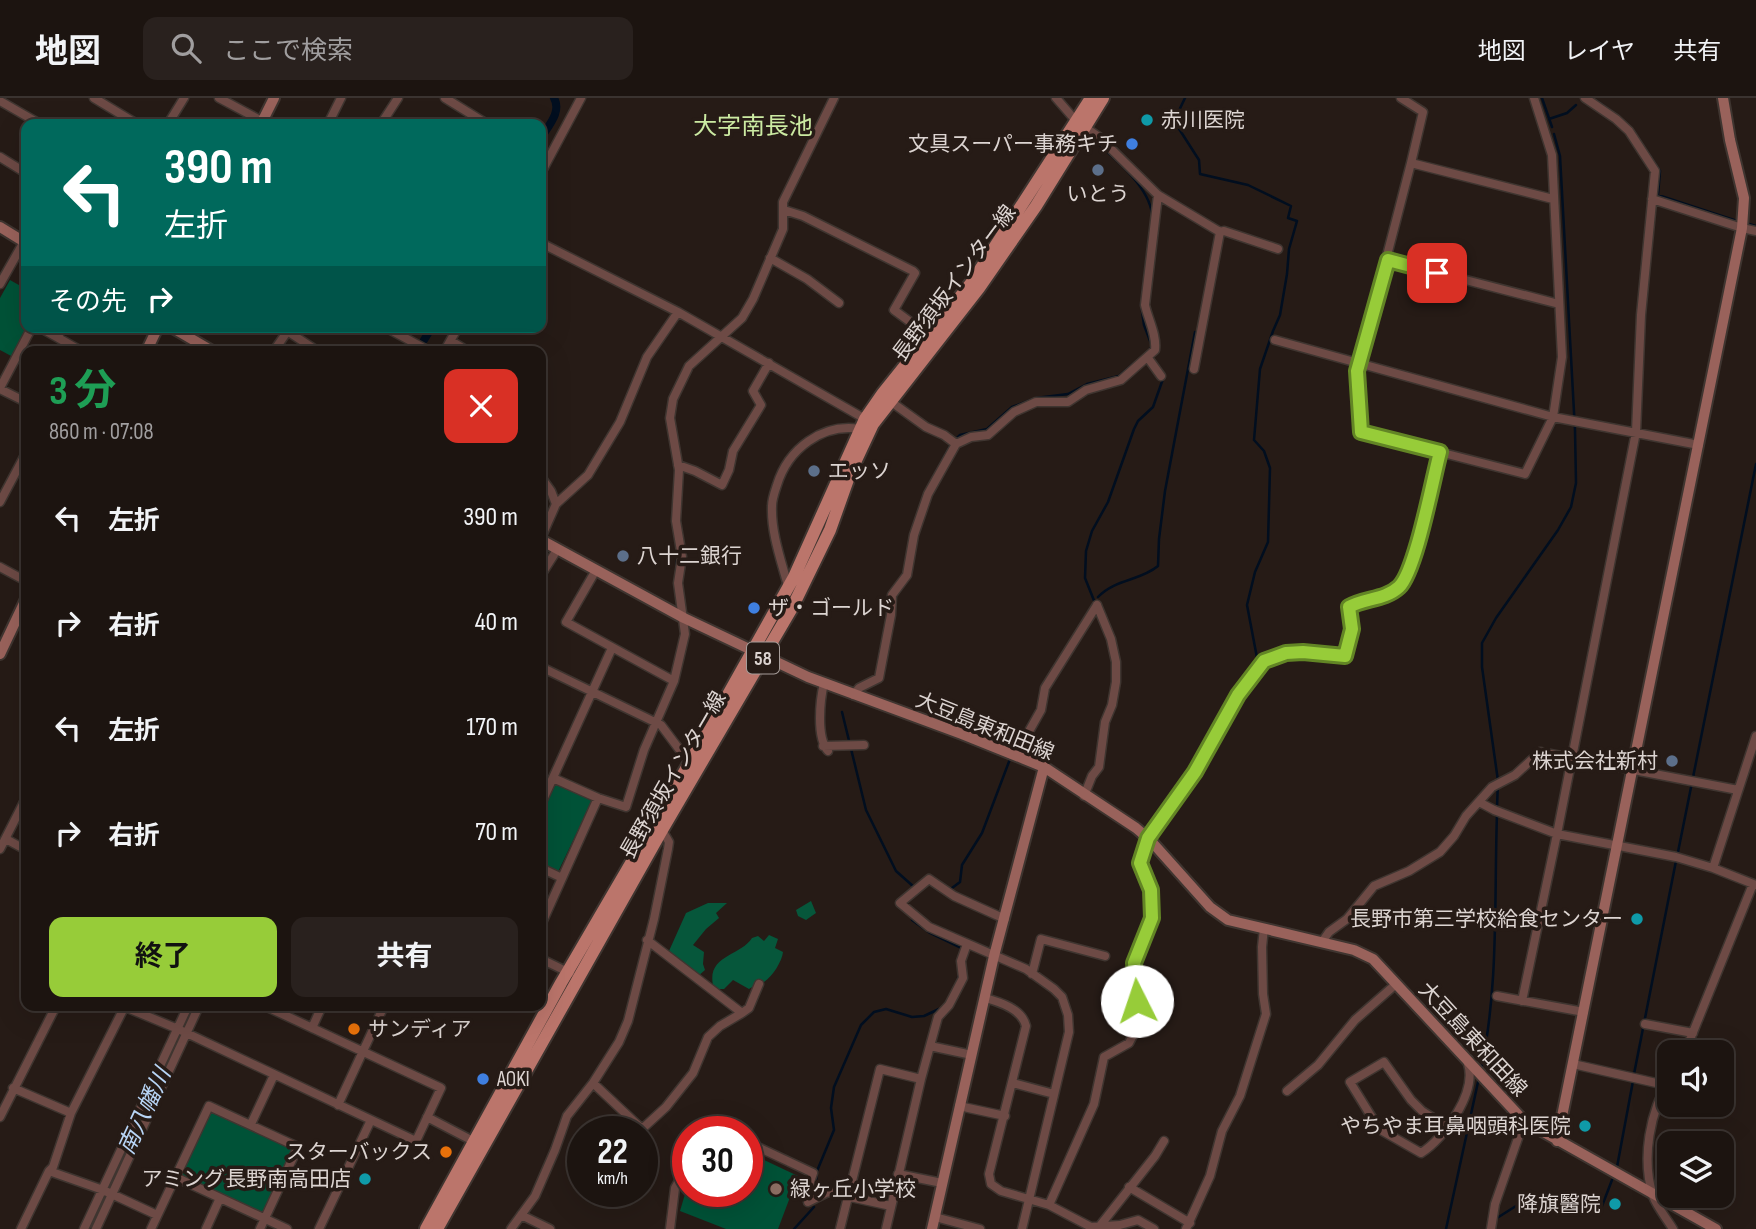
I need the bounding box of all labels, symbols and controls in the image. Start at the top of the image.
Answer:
search box [143,17,633,80]
icon: search [167,29,205,67]
text: 地図 [35,32,101,72]
text: ここで検索 [223,36,353,67]
text: 地図 [1478,37,1526,66]
text: レイヤ [1564,37,1635,66]
text: 共有 [1673,37,1721,66]
place label: 赤川医院 [1161,108,1245,133]
district label: 大字南長池 [693,112,813,141]
marker: 赤川医院 [1139,112,1155,128]
place label: 文具スーパー事務キチ [908,132,1118,157]
marker: 文具スーパー事務キチ [1124,136,1140,152]
text: 390 m [164,139,273,198]
icon: left [49,147,140,238]
marker: いとう [1090,162,1106,178]
place label: いとう [1067,182,1130,207]
street label: 長野須坂インター線 [888,200,1021,366]
text: 左折 [164,207,228,246]
pin [1407,243,1467,303]
icon: arrive [1418,254,1456,292]
icon: right [141,280,179,318]
text: その先 [49,287,127,318]
text: 3 分 [49,366,116,417]
button: close [444,369,518,443]
text: 860 m · 07:08 [49,418,154,446]
place label: エッソ [828,459,891,484]
marker: エッソ [806,463,822,479]
icon: left [49,499,87,537]
text: 390 m [463,502,518,533]
text: 左折 [108,506,160,537]
place label: 八十二銀行 [637,544,742,569]
marker: 八十二銀行 [615,548,631,564]
place label: ザ・ゴールド [768,596,894,621]
marker: ザ・ゴールド [746,600,762,616]
icon: right [49,604,87,642]
text: 40 m [475,607,518,638]
text: 右折 [108,611,160,642]
road number: 58 [747,642,779,674]
street label: 長野須坂インター線 [615,687,732,863]
street label: 大豆島東和田線 [912,687,1058,766]
icon: left [49,709,87,747]
text: 170 m [466,712,518,743]
text: 左折 [108,716,160,747]
place label: 株式会社新村 [1532,749,1658,774]
marker: 株式会社新村 [1664,753,1680,769]
icon: right [49,814,87,852]
text: 70 m [475,817,518,848]
text: 右折 [108,821,160,852]
place label: 長野市第三学校給食センター [1350,907,1623,932]
marker: 長野市第三学校給食センター [1629,911,1645,927]
button: 終了 [49,917,277,997]
button: 共有 [291,917,518,997]
position arrow [1100,964,1174,1038]
street label: 大豆島東和田線 [1413,977,1532,1102]
place label: サンディア [368,1017,472,1042]
marker: サンディア [346,1021,362,1037]
map controls [1657,1040,1734,1208]
button: sound [1657,1040,1734,1117]
water label: 南八幡川 [113,1061,178,1159]
place label: AOKI [496,1067,530,1092]
marker: AOKI [475,1071,491,1087]
place label: やちやま耳鼻咽頭科医院 [1340,1114,1571,1139]
speed limit sign: 30 [672,1116,763,1207]
marker: やちやま耳鼻咽頭科医院 [1577,1118,1593,1134]
text: 22 [597,1131,628,1174]
button: layers [1657,1131,1734,1208]
place label: スターバックス [286,1140,432,1165]
marker: スターバックス [438,1144,454,1160]
place label: アミング長野南高田店 [141,1167,351,1192]
text: km/h [597,1168,628,1189]
marker: アミング長野南高田店 [357,1171,373,1187]
place label: 緑ヶ丘小学校 [790,1177,916,1202]
marker: 緑ヶ丘小学校 [768,1181,784,1197]
place label: 降旗醫院 [1517,1192,1601,1217]
marker: 降旗醫院 [1607,1196,1623,1212]

